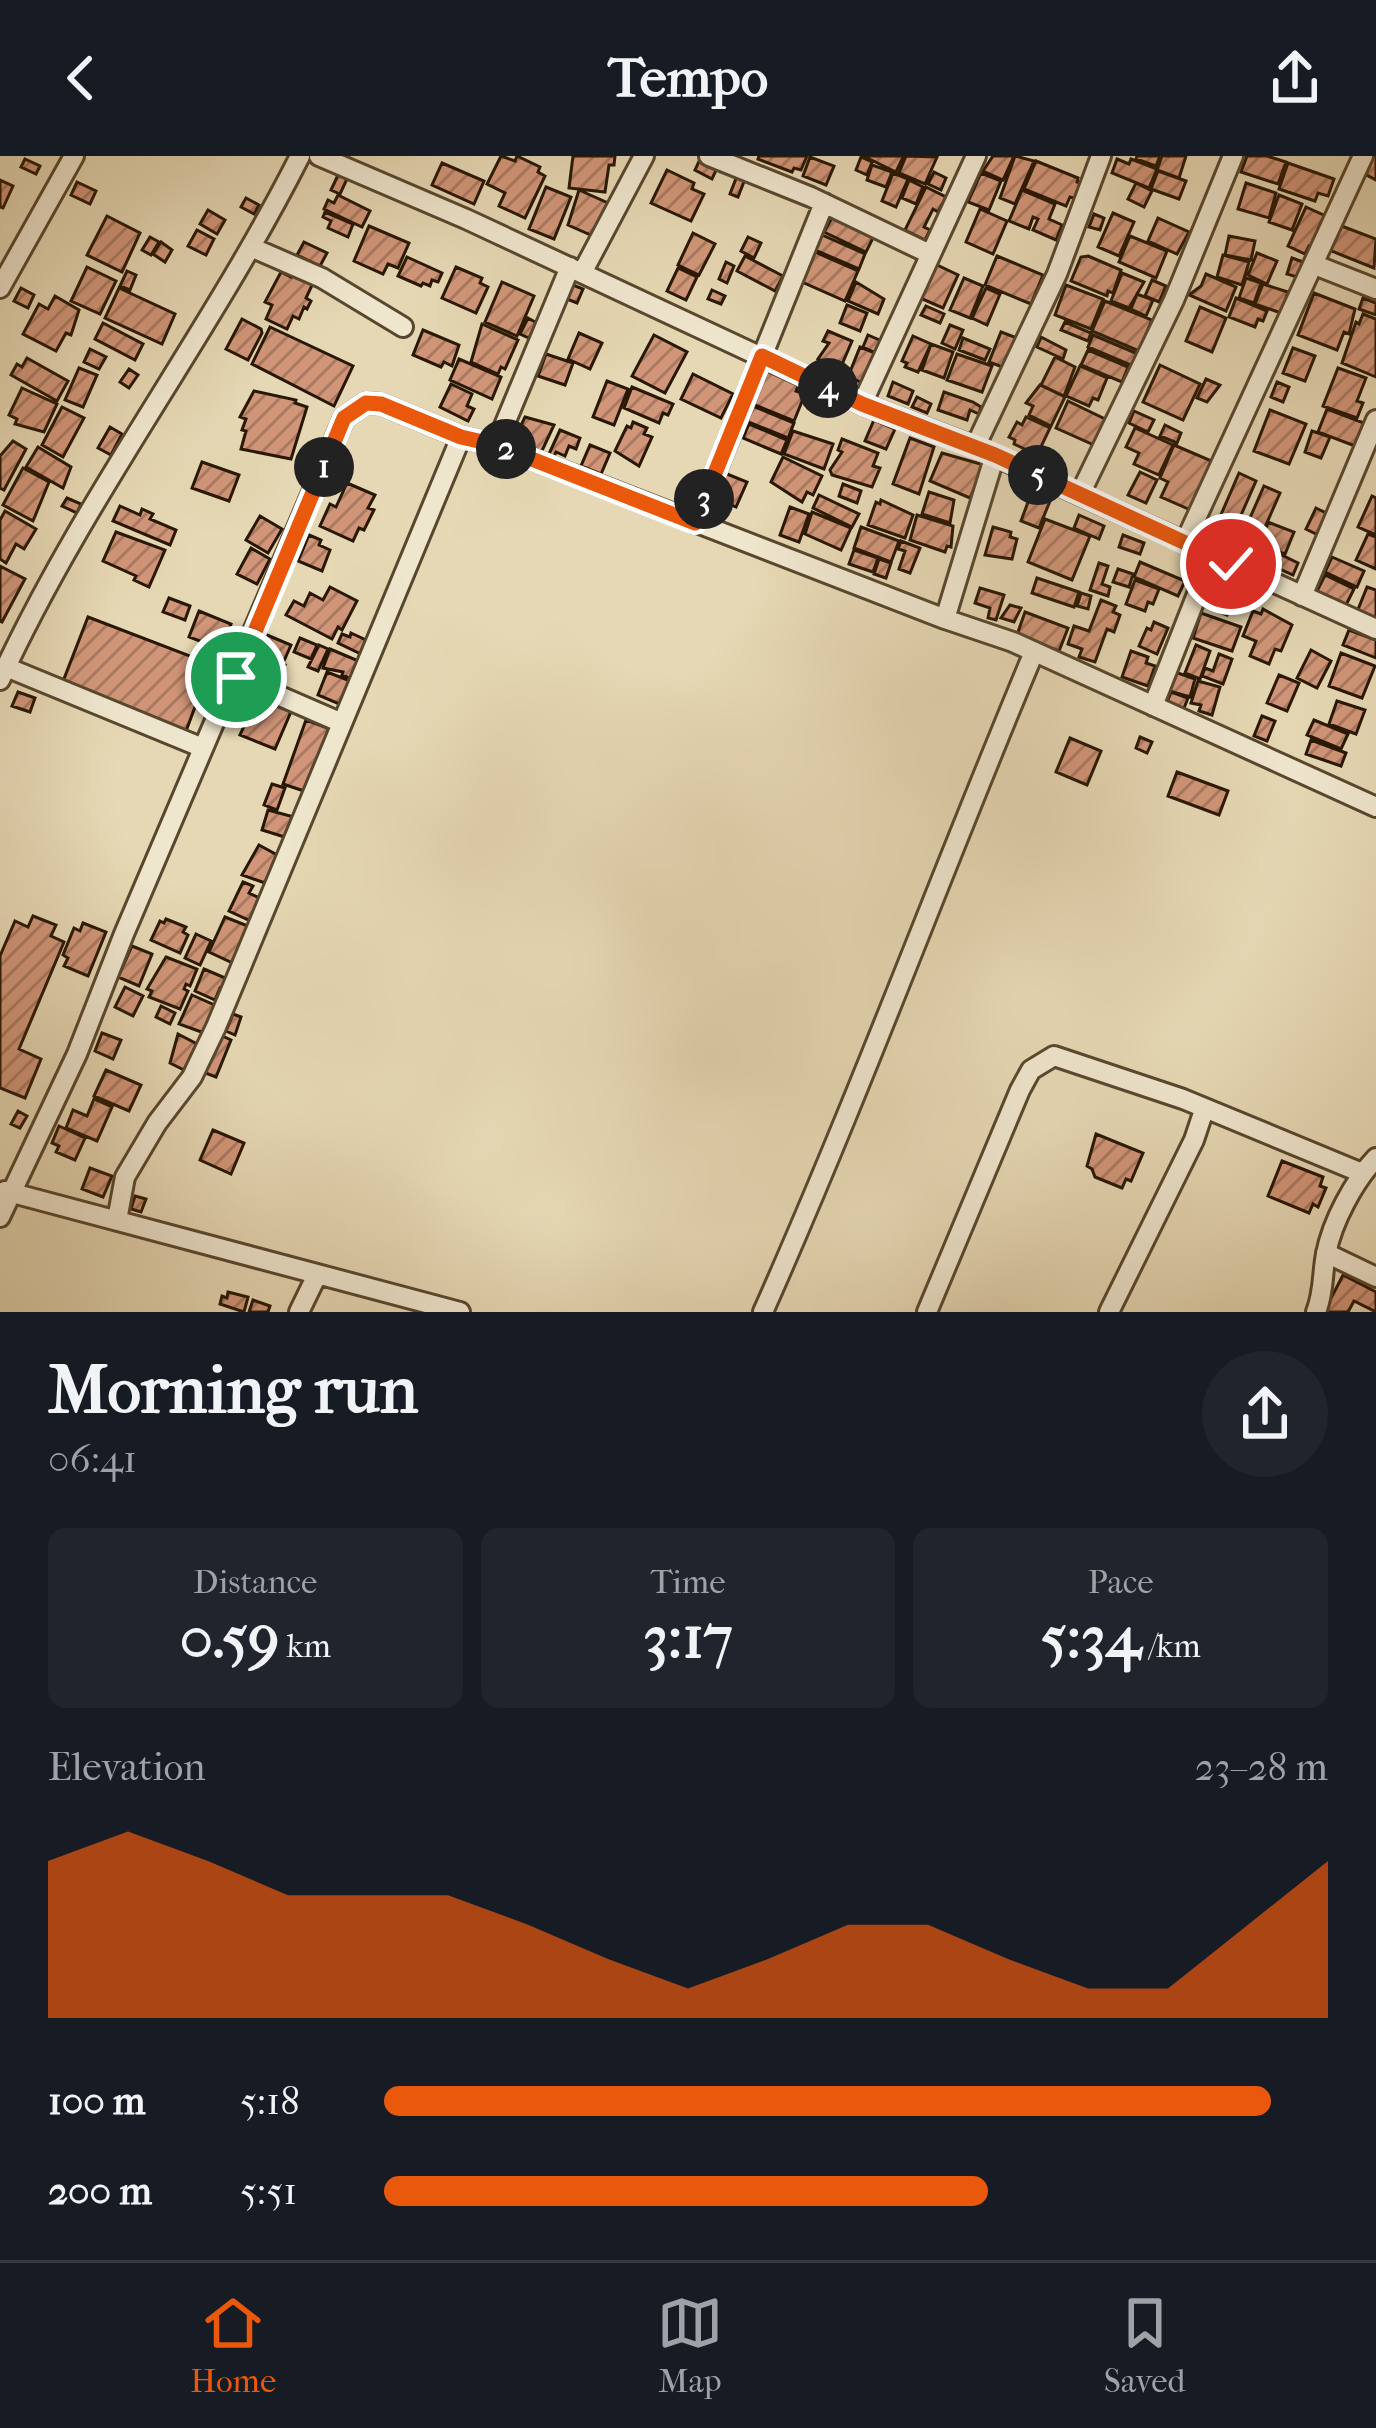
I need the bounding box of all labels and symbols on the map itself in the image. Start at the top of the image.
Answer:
pin: 4 [798,358,858,418]
pin: 2 [476,419,536,479]
pin: 1 [294,437,354,497]
pin: 5 [1008,445,1068,505]
pin: 3 [674,469,734,529]
pin [1180,513,1282,615]
pin [185,626,287,728]

